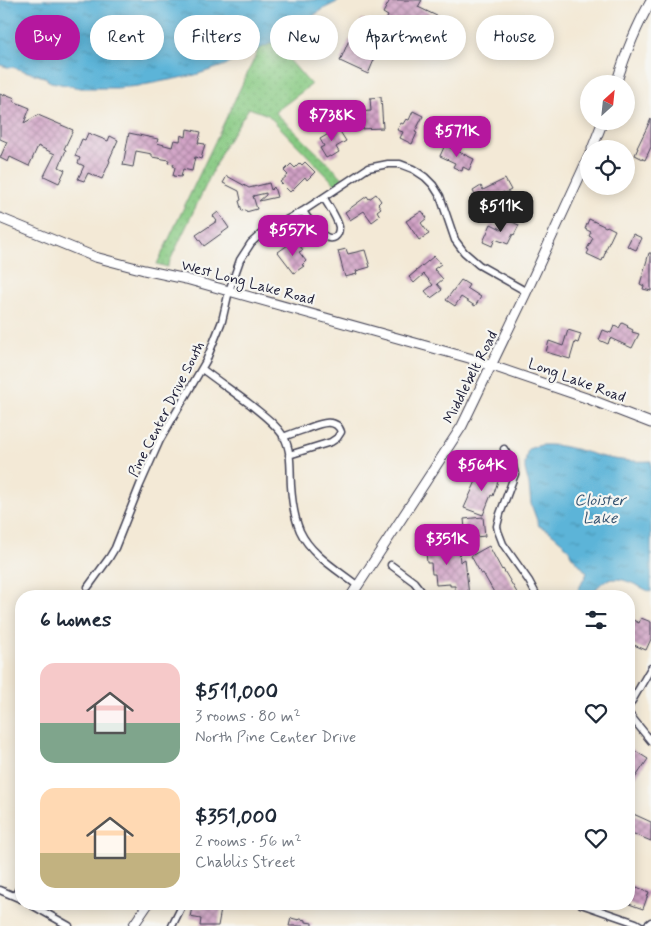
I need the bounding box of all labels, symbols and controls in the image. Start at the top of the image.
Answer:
chip: Buy [15,15,80,60]
chip: Rent [90,15,164,60]
chip: Filters [174,15,260,60]
chip: New [270,15,338,60]
chip: Apartment [348,15,466,60]
chip: House [476,15,554,60]
north arrow [580,75,635,130]
map controls [580,75,635,195]
pin: $738K [297,100,367,142]
text: $738K [309,105,355,126]
pin: $571K [422,116,492,158]
text: $571K [435,121,479,142]
button: locate [580,140,635,195]
pin: $511K [466,190,536,233]
text: $511K [479,196,523,217]
pin: $557K [258,214,328,257]
text: $557K [269,220,317,241]
street label: West Long Lake Road [179,256,317,311]
street label: Middlebelt Road [439,328,503,427]
street label: Pine Center Drive South [124,338,210,481]
street label: Long Lake Road [525,354,628,409]
pin: $564K [447,450,517,492]
text: $564K [458,455,506,476]
water label: Cloister Lake [574,490,628,529]
pin: $351K [412,524,482,566]
text: $351K [426,529,468,550]
text: 6 homes [40,606,111,634]
icon: filters [582,606,610,634]
text: $511,000 [195,678,278,706]
icon: home [80,683,140,743]
icon: heart [582,699,610,727]
text: 3 rooms · 80 m² [195,706,301,727]
text: North Pine Center Drive [195,727,356,748]
text: $351,000 [195,803,277,831]
icon: home [80,808,140,868]
icon: heart [582,824,610,852]
text: 2 rooms · 56 m² [195,831,302,852]
text: Chablis Street [195,852,295,873]

